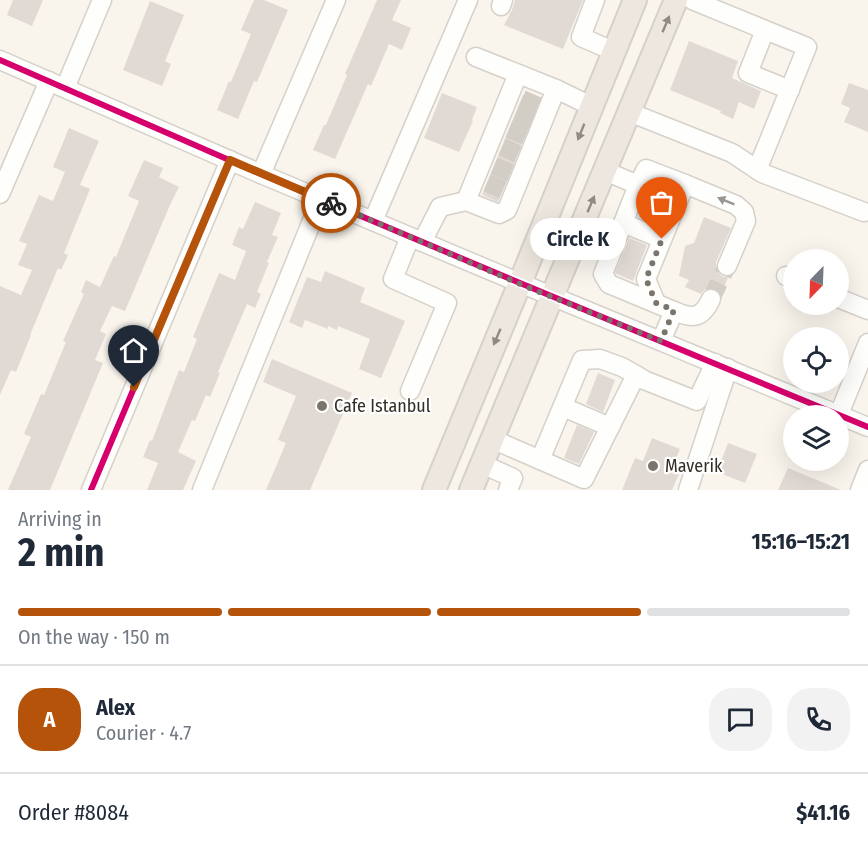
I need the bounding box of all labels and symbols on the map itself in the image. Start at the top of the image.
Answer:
one-way arrow [661,14,671,32]
one-way arrow [575,123,585,141]
courier [301,173,361,233]
pin [636,177,687,239]
one-way arrow [586,194,596,212]
one-way arrow [717,196,735,205]
callout: Circle K [530,218,626,260]
north arrow [783,249,849,315]
pin [108,325,159,387]
one-way arrow [492,329,502,347]
place label: Cafe Istanbul [334,395,431,417]
marker: Cafe Istanbul [315,399,329,413]
place label: Maverik [665,455,723,477]
marker: Maverik [646,459,660,473]

